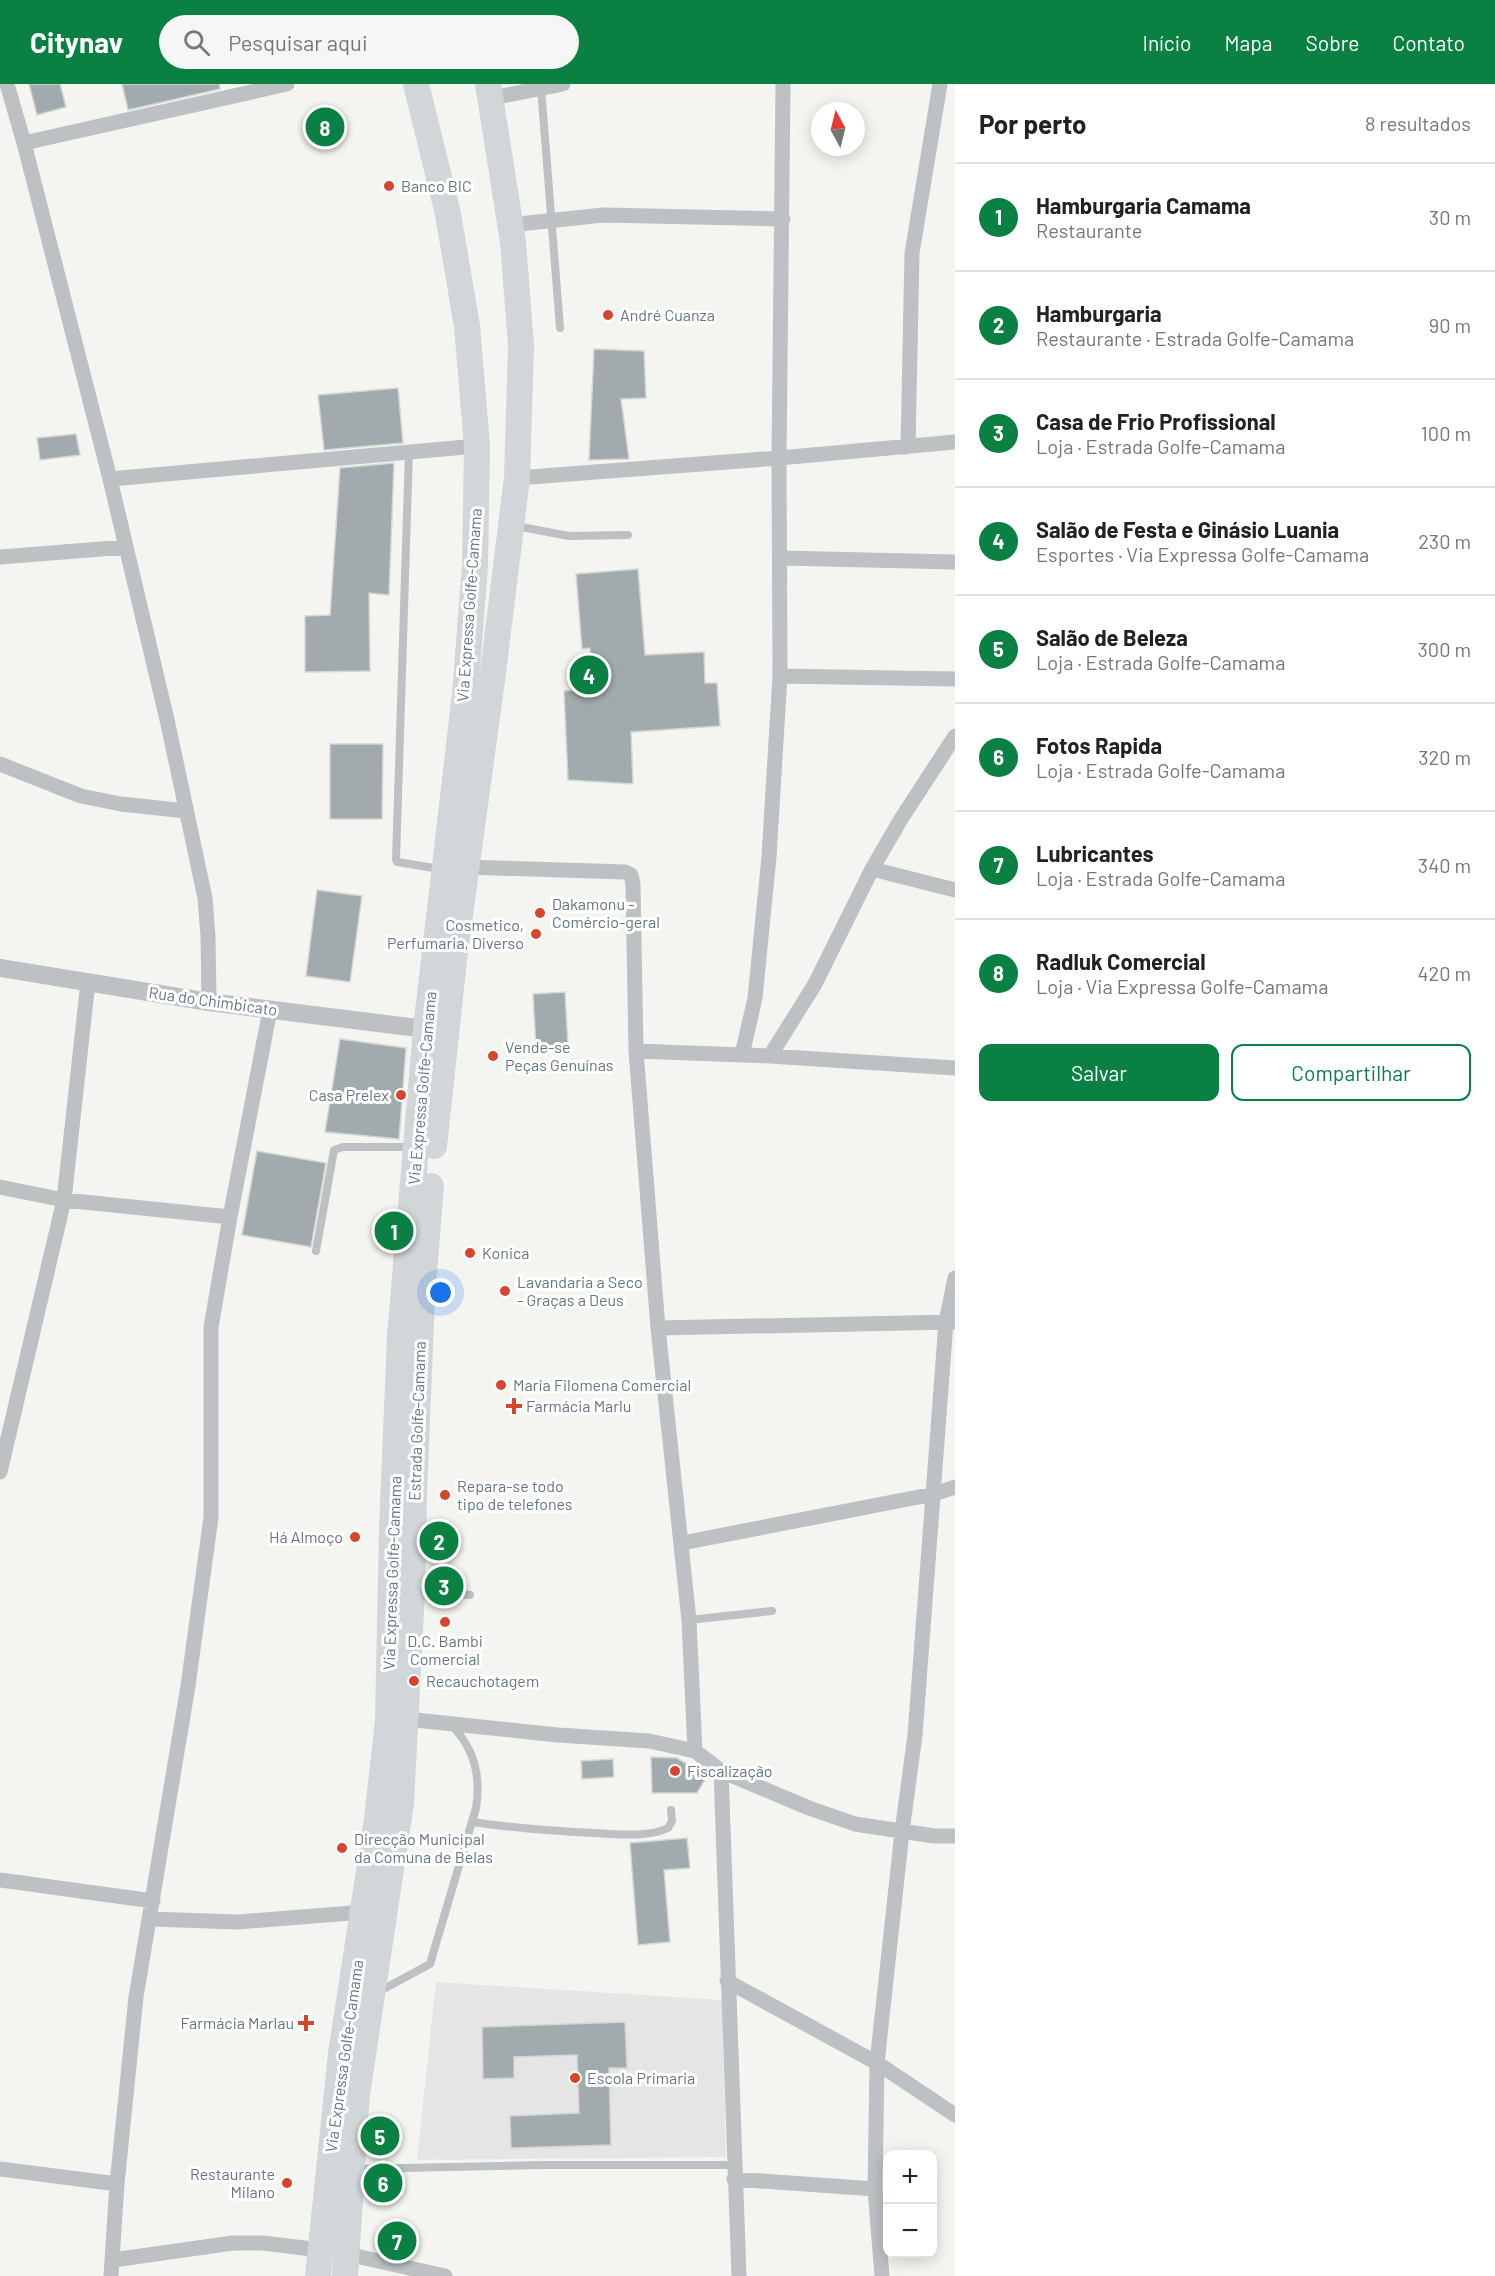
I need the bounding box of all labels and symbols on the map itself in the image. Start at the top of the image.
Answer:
north arrow [811,102,865,156]
pin: 8 [306,104,344,150]
place label: Banco BIC [401,176,472,195]
marker: Banco BIC [382,179,396,193]
place label: André Cuanza [620,305,715,324]
marker: André Cuanza [601,308,615,322]
street label: Via Expressa Golfe-Camama [452,507,485,703]
pin: 4 [570,652,608,698]
place label: Dakamonu - Comércio-geral [552,894,660,931]
marker: Dakamonu - Comércio-geral [533,906,547,920]
place label: Cosmetico, Perfumaria, Diverso [387,915,524,952]
marker: Cosmetico, Perfumaria, Diverso [529,927,543,941]
street label: Rua do Chimbicato [148,982,279,1019]
street label: Via Expressa Golfe-Camama [404,990,439,1186]
place label: Vende-se Peças Genuínas [505,1037,614,1074]
marker: Vende-se Peças Genuínas [486,1049,500,1063]
place label: Casa Prelex [309,1085,389,1104]
marker: Casa Prelex [394,1088,408,1102]
pin: 1 [374,1208,414,1254]
place label: Konica [482,1243,529,1262]
marker: Konica [463,1246,477,1260]
place label: Lavandaria a Seco - Graças a Deus [517,1272,643,1309]
your location [426,1278,455,1307]
marker: Lavandaria a Seco - Graças a Deus [498,1284,512,1298]
street label: Estrada Golfe-Camama [404,1341,429,1501]
place label: Maria Filomena Comercial [513,1375,691,1394]
marker: Maria Filomena Comercial [494,1378,508,1392]
place label: Farmácia Marlu [526,1396,631,1415]
marker: Farmácia Marlu [507,1399,521,1413]
street label: Via Expressa Golfe-Camama [379,1476,404,1670]
place label: Repara-se todo tipo de telefones [457,1476,572,1513]
marker: Repara-se todo tipo de telefones [438,1488,452,1502]
pin: 2 [420,1518,458,1564]
place label: Há Almoço [269,1527,343,1546]
marker: Há Almoço [348,1530,362,1544]
pin: 3 [424,1564,464,1608]
marker: D.C. Bambi Comercial [438,1615,452,1629]
place label: D.C. Bambi Comercial [407,1631,483,1668]
place label: Recauchotagem [426,1671,539,1690]
marker: Recauchotagem [407,1674,421,1688]
place label: Fiscalização [687,1761,773,1780]
marker: Fiscalização [668,1764,682,1778]
place label: Direcção Municipal da Comuna de Belas [354,1829,493,1866]
marker: Direcção Municipal da Comuna de Belas [335,1841,349,1855]
street label: Via Expressa Golfe-Camama [321,1958,366,2153]
place label: Farmácia Marlau [180,2013,294,2032]
marker: Farmácia Marlau [299,2016,313,2030]
place label: Escola Primaria [587,2068,695,2087]
marker: Escola Primaria [568,2071,582,2085]
pin: 5 [360,2114,400,2158]
pin: 6 [364,2160,403,2206]
place label: Restaurante Milano [190,2164,275,2201]
marker: Restaurante Milano [280,2176,294,2190]
pin: 7 [378,2218,416,2264]

